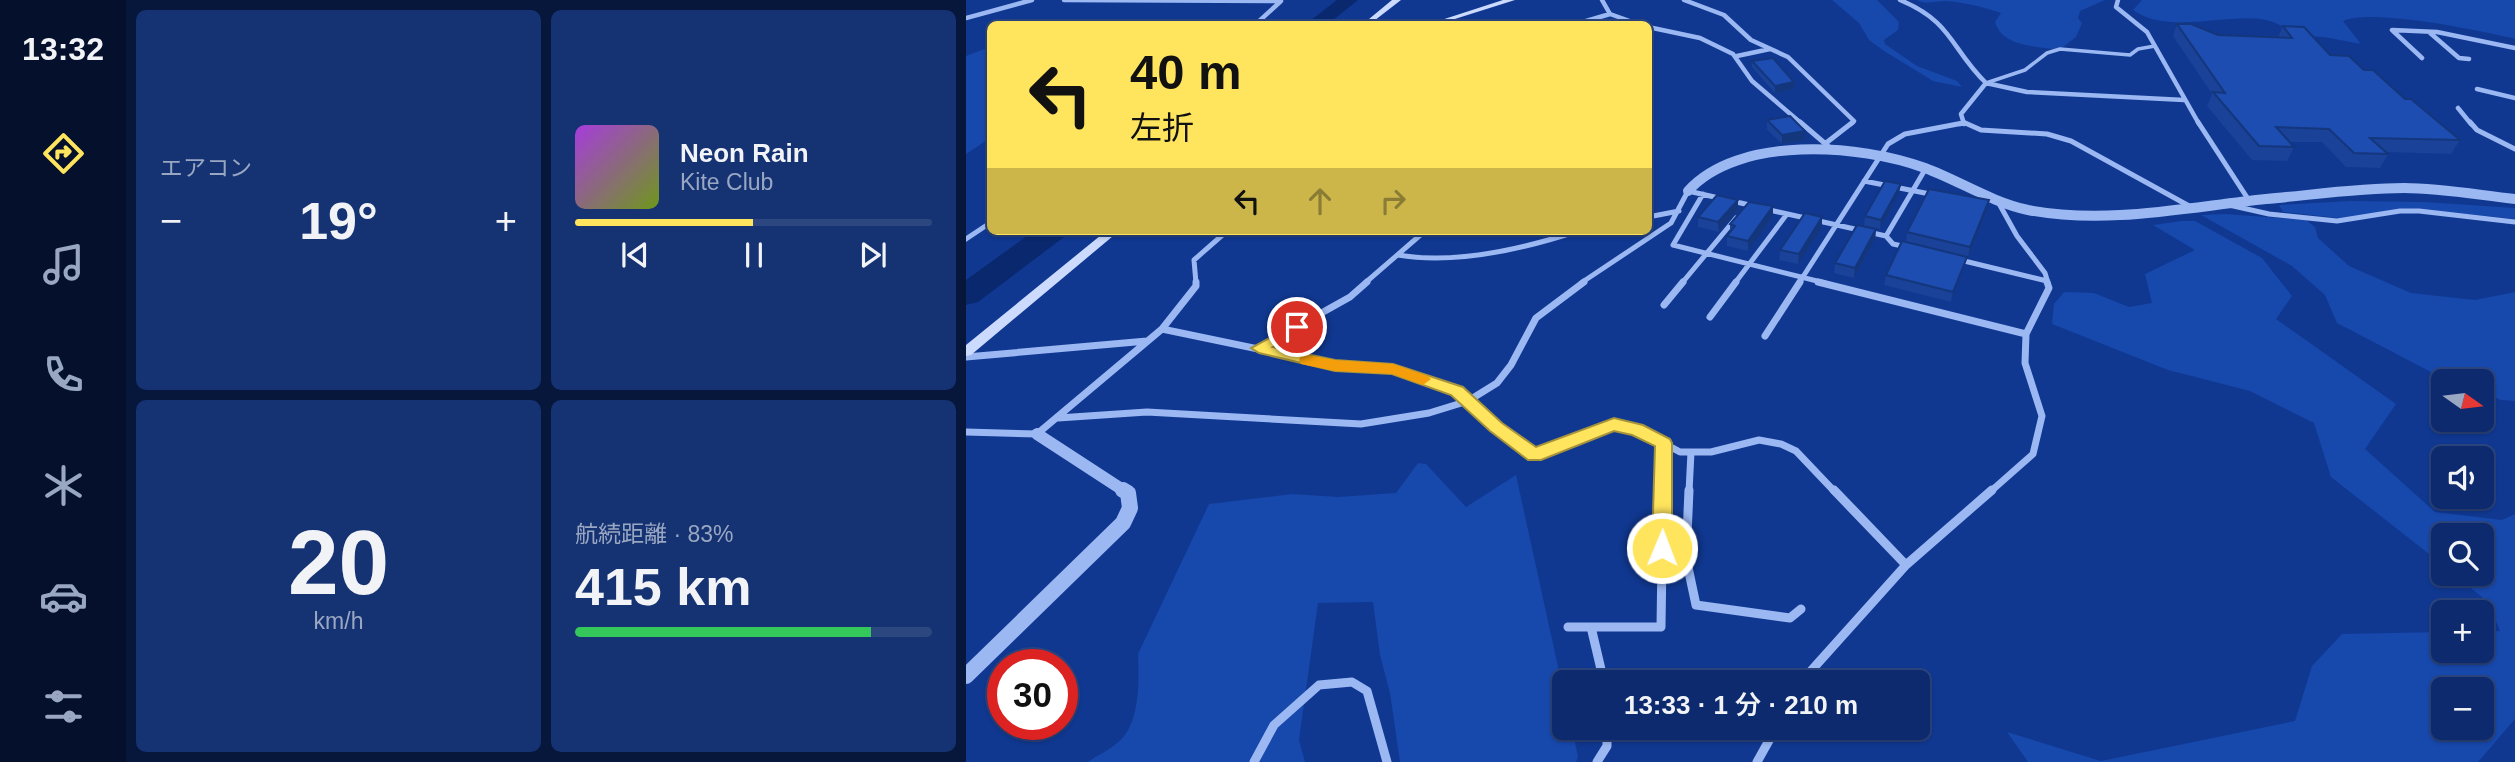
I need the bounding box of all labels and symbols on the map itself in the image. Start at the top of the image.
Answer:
pin [1267,297,1327,357]
north arrow [2431,369,2494,432]
position arrow [1625,511,1699,585]
speed limit sign: 30 [987,649,1078,740]

